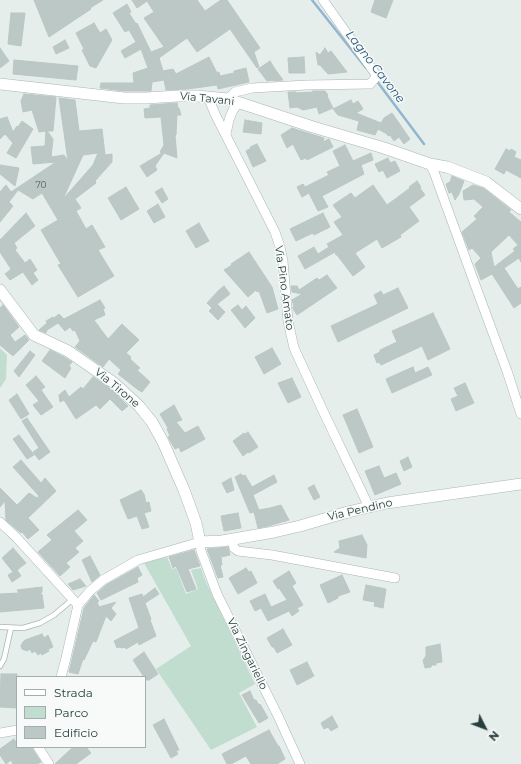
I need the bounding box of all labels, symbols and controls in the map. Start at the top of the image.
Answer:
water label: Lagno Cavone [342,28,408,106]
street label: Via Tavani [179,90,235,108]
house number: 70 [35,180,47,190]
street label: Via Pino Amato [272,245,296,331]
street label: Via Tirone [92,365,142,411]
street label: Via Pendino [326,496,394,524]
street label: Via Zingariello [224,616,270,692]
legend [16,676,146,748]
text: Strada [54,685,93,700]
text: Parco [54,705,88,720]
north arrow [465,708,505,748]
text: Edificio [54,725,98,740]
text: N [486,728,502,744]

